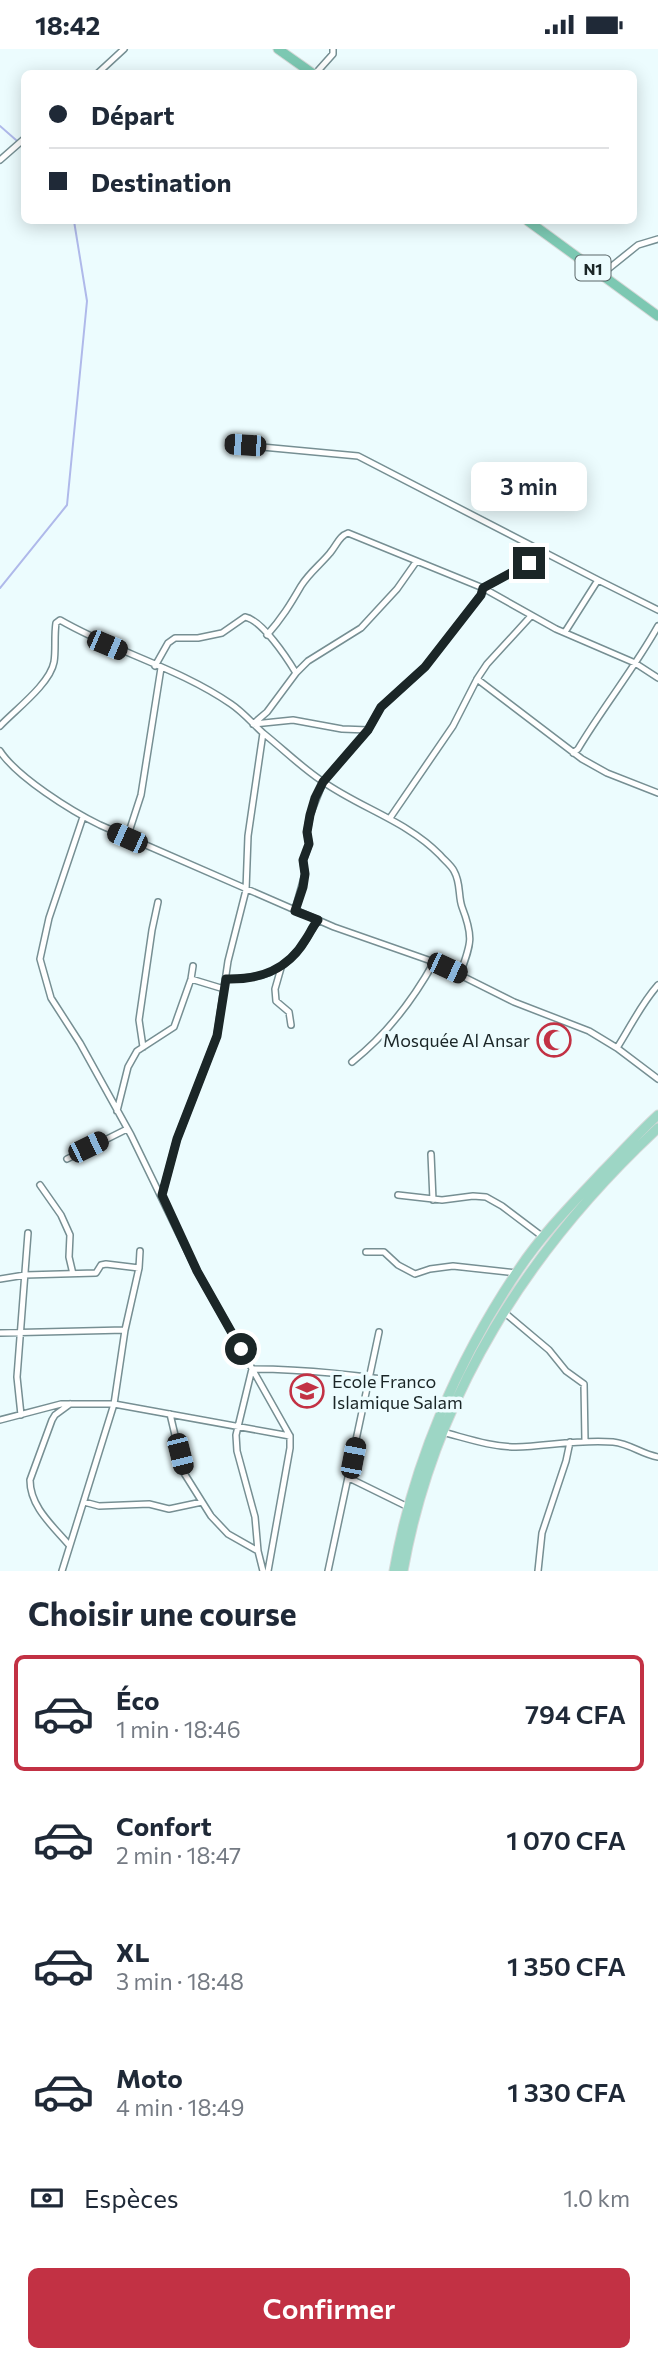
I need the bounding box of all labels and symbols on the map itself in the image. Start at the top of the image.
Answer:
road number: N1 [576,255,610,281]
car [224,433,267,457]
callout: 3 min [471,461,587,511]
route end [513,547,545,579]
car [84,627,131,663]
car [104,820,151,856]
car [424,950,471,986]
mosque icon: Mosquée Al Ansar [535,1021,573,1059]
place label: Mosquée Al Ansar [383,1029,530,1051]
car [65,1128,112,1166]
route start [225,1333,257,1365]
place label: Ecole Franco Islamique Salam [332,1370,463,1413]
school or university icon: Ecole Franco Islamique Salam [288,1372,326,1410]
car [165,1431,196,1477]
car [339,1435,368,1481]

